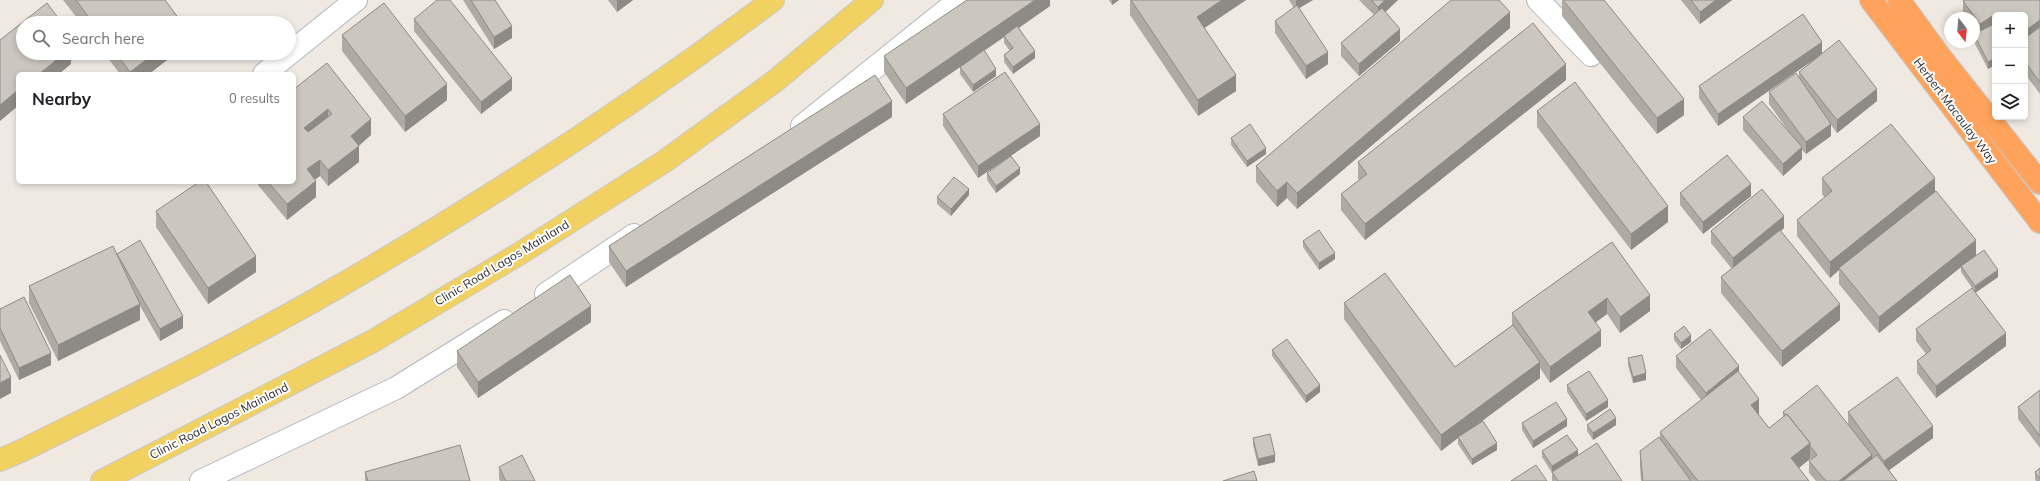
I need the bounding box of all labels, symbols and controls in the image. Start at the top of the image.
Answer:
north arrow [1944,12,1980,48]
map controls [1992,12,2028,120]
button: + [1992,12,2028,48]
search box [16,16,296,60]
icon: search [30,27,52,49]
text: Search here [62,29,144,48]
button: − [1992,48,2028,84]
street label: Herbert Macaulay Way [1911,55,2001,167]
button: layers [1992,84,2028,120]
text: Nearby [32,88,91,109]
text: 0 results [229,90,280,106]
street label: Clinic Road Lagos Mainland [432,216,572,309]
street label: Clinic Road Lagos Mainland [147,379,291,462]

